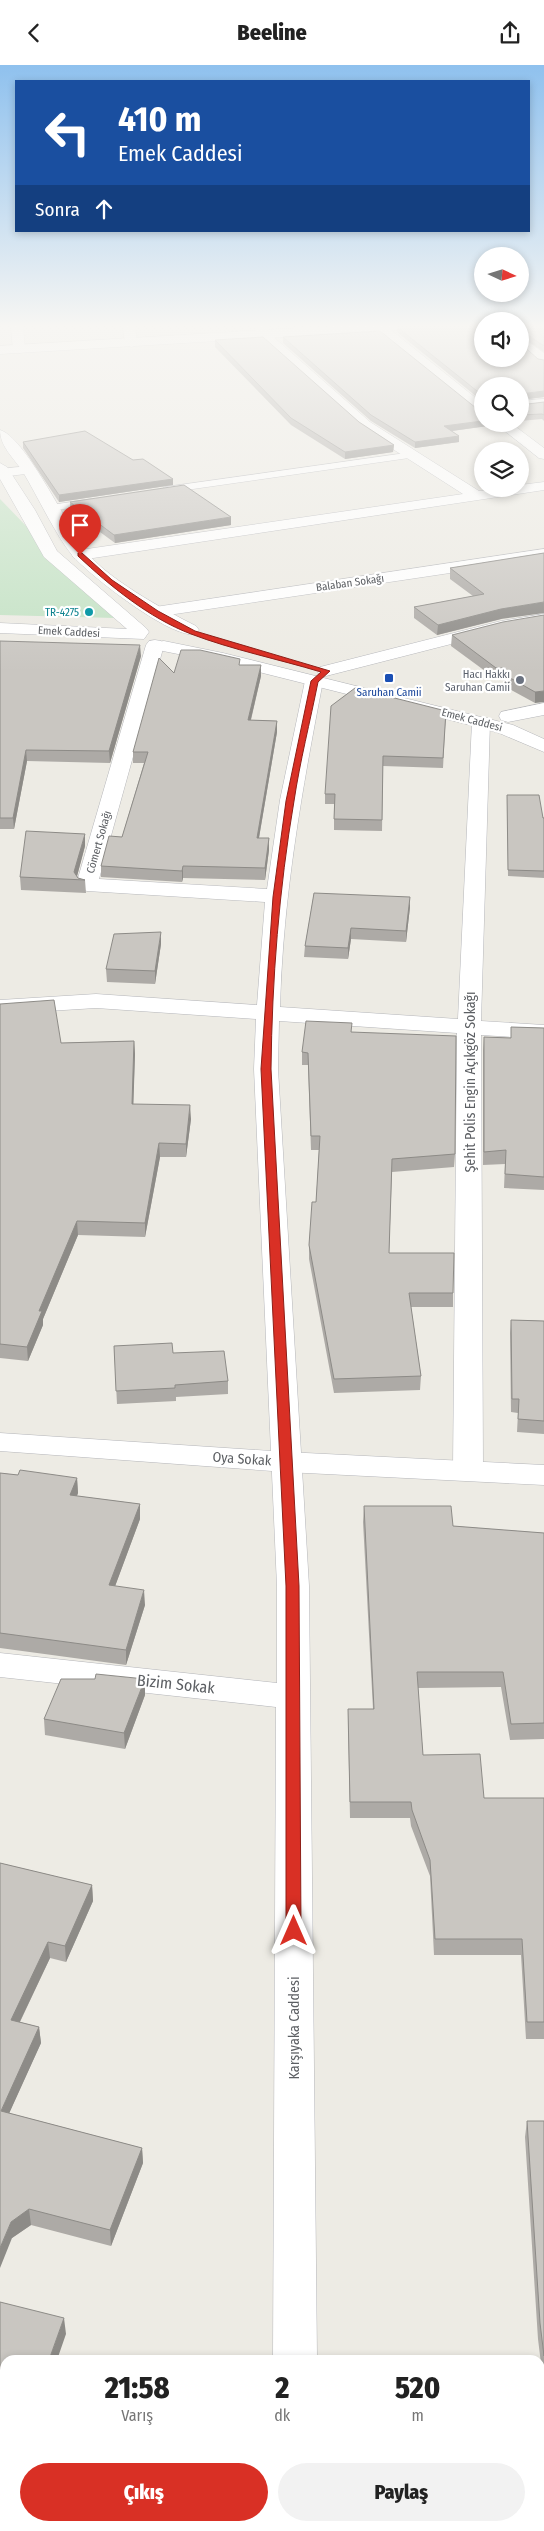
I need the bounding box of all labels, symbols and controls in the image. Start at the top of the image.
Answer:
icon: back [20,19,48,47]
text: Beeline [237,19,307,46]
icon: share [496,19,524,47]
text: 410 m [118,98,202,140]
icon: left [35,100,100,165]
text: Emek Caddesi [118,140,242,167]
icon: ahead [90,195,118,223]
text: Sonra [35,198,80,221]
north arrow [474,247,529,303]
map controls [474,247,529,497]
button: sound [474,312,529,367]
button: search [474,377,529,432]
button: layers [474,442,529,497]
pin [59,504,101,555]
icon: arrive [66,511,94,539]
street label: Balaban Sokağı [315,572,385,594]
place label: TR-4275 [45,606,79,619]
marker: TR-4275 [83,606,95,618]
street label: Emek Caddesi [38,624,101,640]
place label: Hacı Hakkı Saruhan Camii [445,668,510,694]
marker: Saruhan Camii [383,672,395,684]
marker: Hacı Hakkı Saruhan Camii [514,674,526,686]
place label: Saruhan Camii [357,686,422,699]
street label: Emek Caddesi [440,706,504,734]
street label: Cömert Sokağı [84,809,114,875]
street label: Şehit Polis Engin Açıkgöz Sokağı [462,991,479,1173]
street label: Oya Sokak [212,1448,272,1470]
street label: Bizim Sokak [136,1670,216,1698]
position arrow [267,1904,319,1956]
street label: Karşıyaka Caddesi [286,1977,303,2080]
text: 21:58 [105,2370,170,2406]
text: 2 [275,2370,289,2406]
text: 520 [395,2370,440,2406]
text: Varış [121,2406,153,2425]
text: dk [274,2406,290,2425]
text: m [411,2406,424,2425]
button: Çıkış [20,2463,268,2521]
button: Paylaş [278,2463,525,2521]

